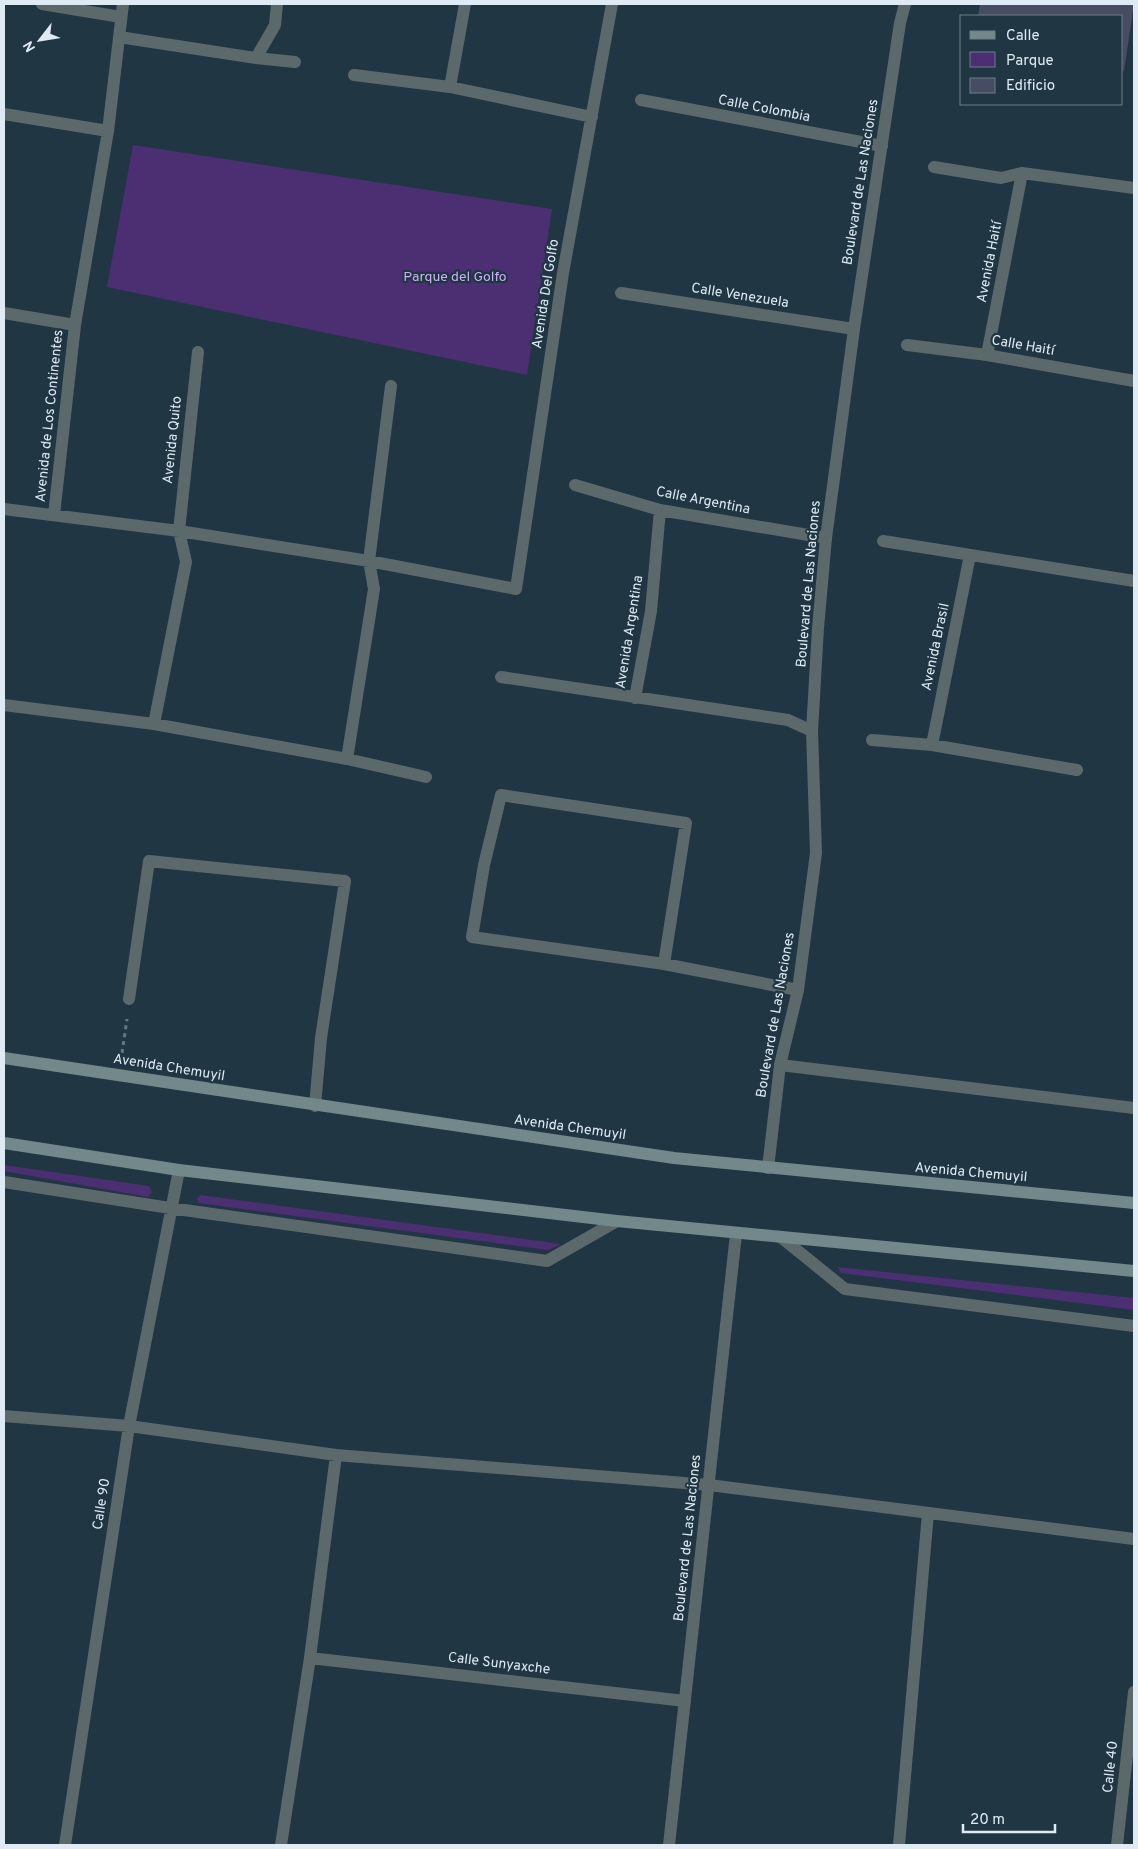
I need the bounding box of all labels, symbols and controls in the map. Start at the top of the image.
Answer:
north arrow [15,15,65,65]
legend [960,15,1123,105]
text: Calle [1006,27,1040,46]
text: N [20,37,40,55]
text: Parque [1006,52,1054,71]
text: Edificio [1006,77,1055,96]
street label: Calle Colombia [716,92,812,126]
street label: Boulevard de Las Naciones [839,98,883,266]
street label: Avenida Haití [974,218,1007,304]
street label: Avenida Del Golfo [529,238,563,350]
park label: Parque del Golfo [403,269,507,286]
street label: Calle Venezuela [690,280,790,312]
street label: Avenida de Los Continentes [32,329,68,503]
street label: Calle Haití [990,332,1057,360]
street label: Avenida Quito [160,395,186,485]
street label: Calle Argentina [654,484,752,518]
street label: Boulevard de Las Naciones [793,500,825,668]
street label: Avenida Argentina [613,574,647,690]
street label: Avenida Brasil [918,602,954,692]
street label: Boulevard de Las Naciones [753,931,799,1099]
street label: Avenida Chemuyil [112,1051,226,1085]
street label: Avenida Chemuyil [513,1112,627,1144]
street label: Avenida Chemuyil [914,1160,1028,1186]
street label: Boulevard de Las Naciones [671,1454,705,1622]
street label: Calle 90 [90,1477,114,1531]
street label: Calle Sunyaxche [447,1649,551,1679]
street label: Calle 40 [1100,1740,1122,1794]
scale bar [963,1802,1056,1834]
text: 20 m [970,1811,1005,1830]

